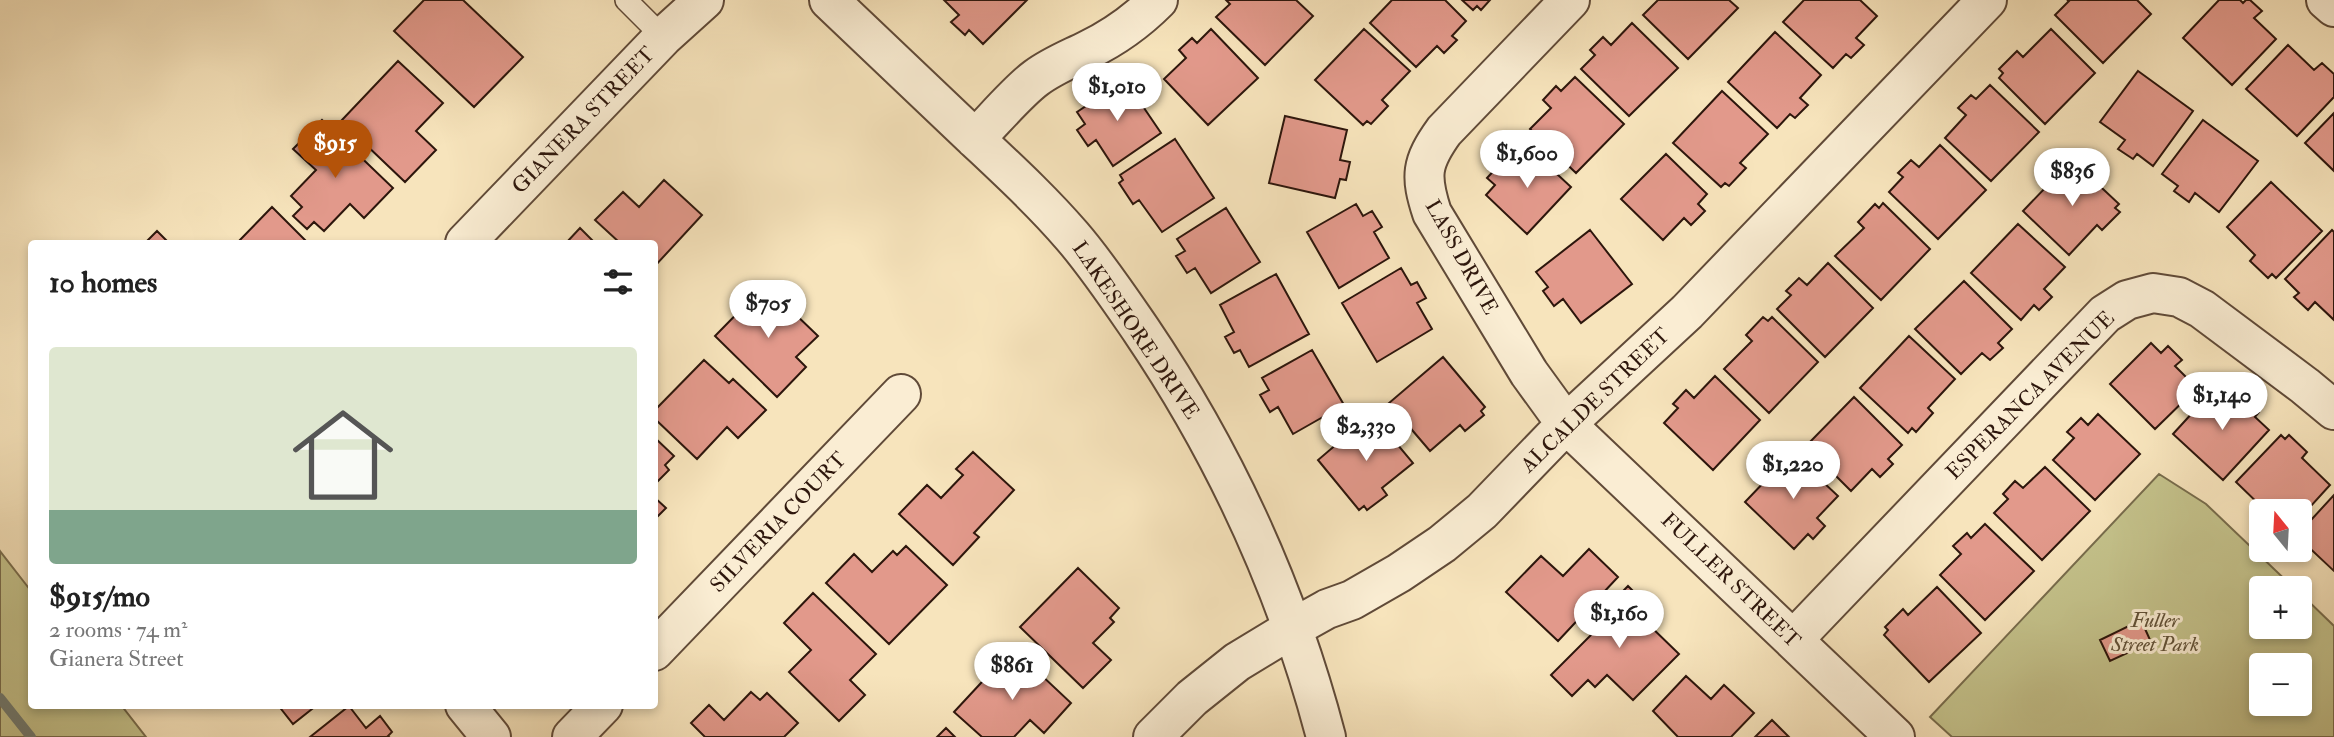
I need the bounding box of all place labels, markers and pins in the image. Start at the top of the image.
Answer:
pin: $1,010 [1060,64,1174,123]
pin: $915 [294,120,376,180]
pin: $1,600 [1470,130,1584,190]
pin: $836 [2031,148,2113,208]
pin: $705 [727,280,809,340]
pin: $1,140 [2165,372,2279,432]
pin: $2,330 [1309,404,1423,463]
pin: $1,220 [1736,442,1850,501]
pin: $1,160 [1562,590,1676,650]
pin: $861 [971,642,1053,702]

